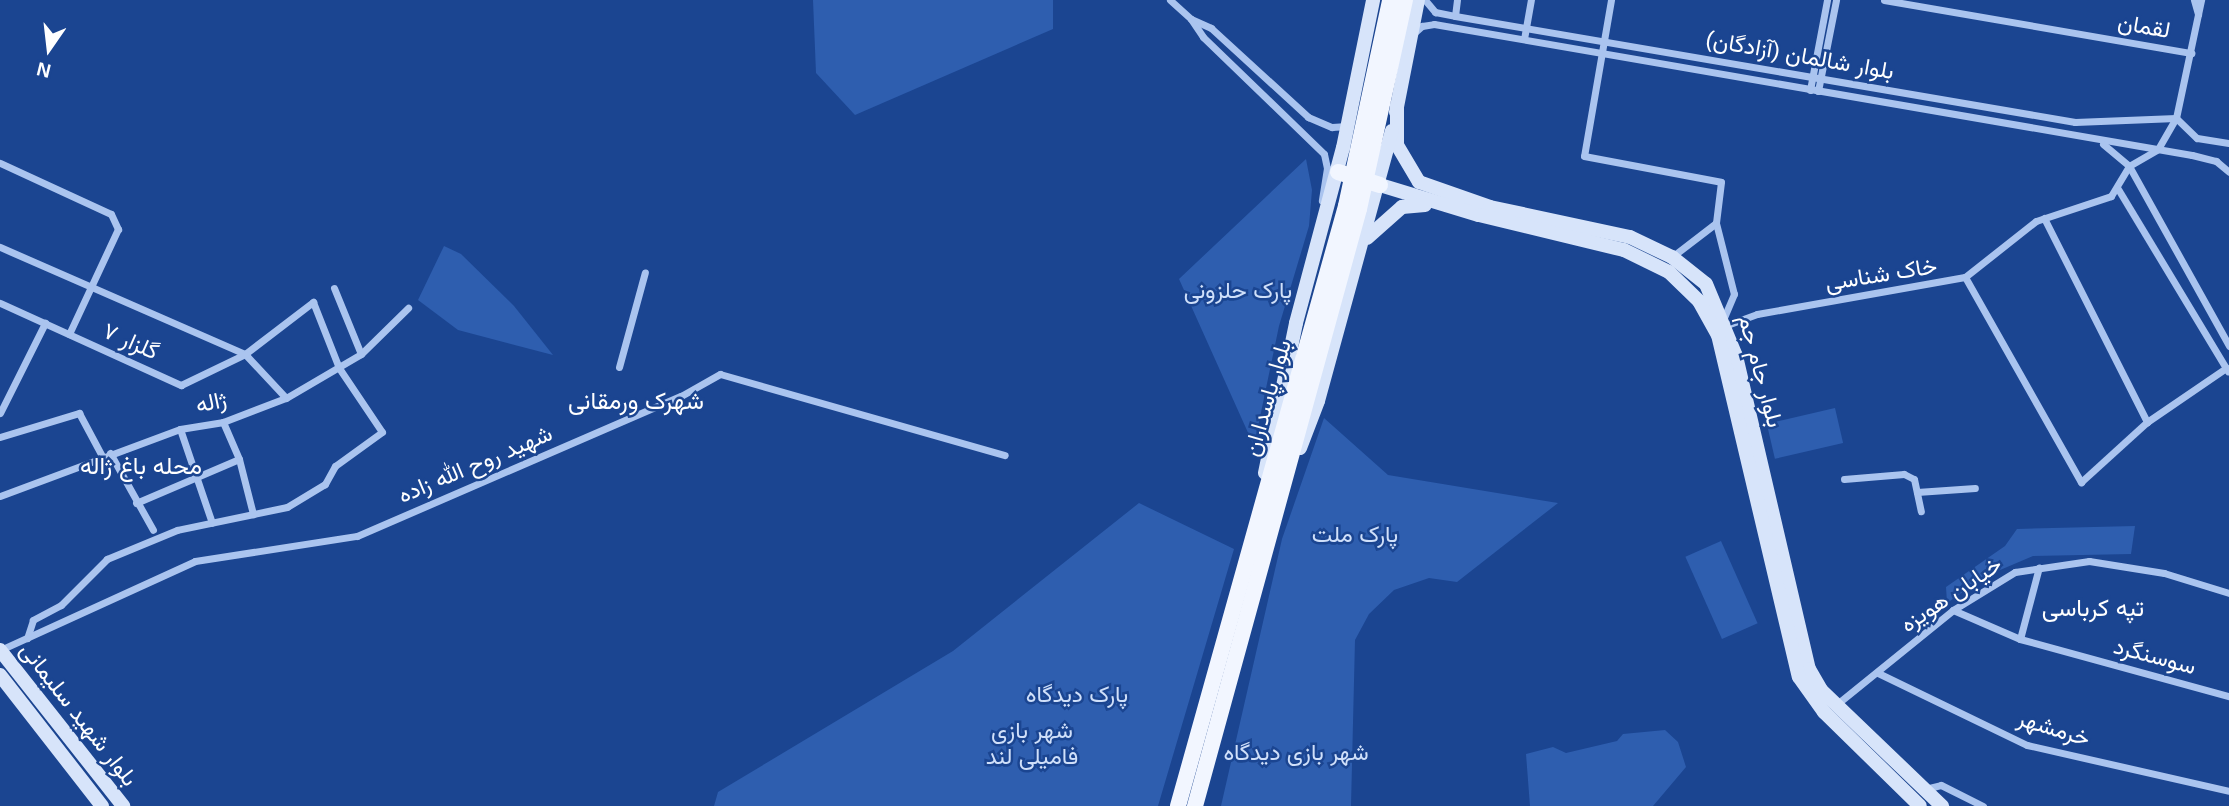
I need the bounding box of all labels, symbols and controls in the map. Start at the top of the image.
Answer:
street label: لقمان [2116,8,2172,44]
north arrow [14,14,84,84]
street label: بلوار شالمان (آزادگان) [1704,25,1896,85]
text: N [35,58,53,82]
street label: خاک شناسی [1823,252,1939,296]
park label: پارک حلزونی [1184,276,1292,304]
street label: بلوار جام جم [1733,312,1789,430]
street label: گلزار ۷ [99,317,163,365]
street label: بلوار پاسداران [1237,337,1297,459]
street label: ژاله [193,385,229,419]
district label: شهرک ورمقانی [568,387,704,415]
street label: شهید روح الله زاده [394,419,556,509]
district label: محله باغ ژاله [80,452,202,480]
park label: پارک ملت [1312,520,1398,548]
street label: خیابان هویزه [1895,550,2007,638]
district label: تپه کرباسی [2042,594,2144,622]
street label: سوسنگرد [2111,632,2199,680]
street label: بلوار شهید سلیمانی [14,637,144,791]
park label: پارک دیدگاه [1026,680,1128,708]
street label: خرمشهر [2014,704,2094,752]
park label: شهر بازی فامیلی لند [986,716,1078,770]
park label: شهر بازی دیدگاه [1223,738,1369,766]

